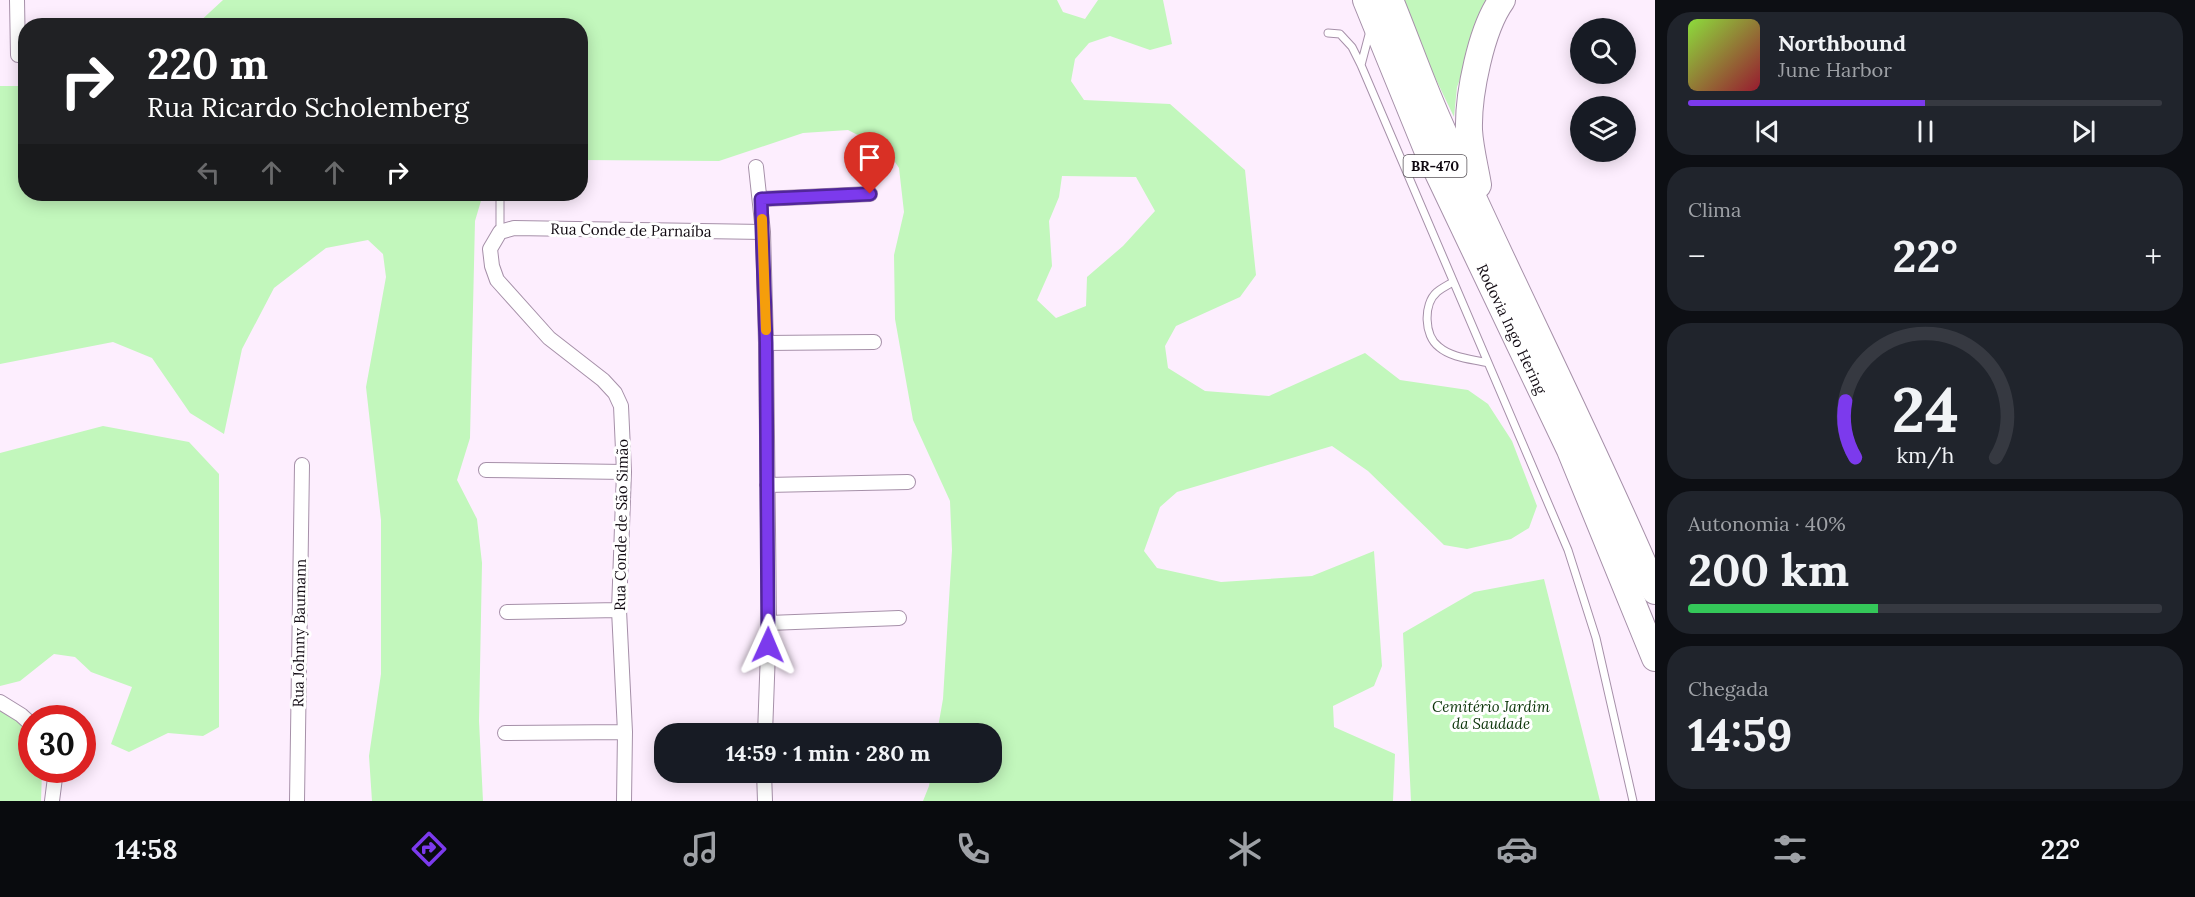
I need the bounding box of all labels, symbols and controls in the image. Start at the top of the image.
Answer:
map controls [1570,18,1636,162]
button: search [1570,18,1636,84]
text: Northbound [1778,29,1906,57]
text: 220 m [147,37,268,91]
icon: right [48,42,126,120]
text: June Harbor [1778,57,1892,82]
text: Rua Ricardo Scholemberg [147,90,469,124]
button: layers [1570,96,1636,162]
icon: previous [1751,115,1784,148]
icon: pause [1909,115,1942,148]
icon: next [2067,115,2100,148]
pin [844,132,895,194]
icon: arrive [853,141,886,174]
road number: BR-470 [1404,155,1466,177]
icon: left [192,156,225,189]
icon: ahead [255,156,288,189]
icon: ahead [318,156,351,189]
icon: right [381,156,414,189]
text: Clima [1688,197,1741,222]
street label: Rua Conde de Parnaíba [550,219,712,241]
text: 22° [1892,227,1958,284]
text: − [1688,235,1706,277]
text: + [2144,235,2162,277]
street label: Rodovia Ingo Hering [1473,261,1552,398]
text: 24 [1891,369,1959,449]
street label: Rua Conde de São Simão [610,439,632,611]
text: km/h [1896,441,1954,469]
text: Autonomia · 40% [1688,511,1846,536]
text: 200 km [1688,541,1849,598]
street label: Rua Johnny Baumann [288,559,310,707]
position arrow [736,613,800,677]
text: Chegada [1688,676,1768,701]
park label: Cemitério Jardim da Saudade [1432,697,1550,733]
speed limit sign: 30 [18,705,96,783]
text: 14:59 [1688,706,1792,763]
text: 14:59 · 1 min · 280 m [726,739,930,767]
icon: directions [408,828,450,870]
icon: music [680,828,722,870]
icon: phone [952,828,994,870]
icon: climate [1224,828,1266,870]
icon: car [1496,828,1538,870]
icon: filters [1769,828,1811,870]
text: 14:58 [115,832,178,866]
text: 22° [2041,832,2080,866]

